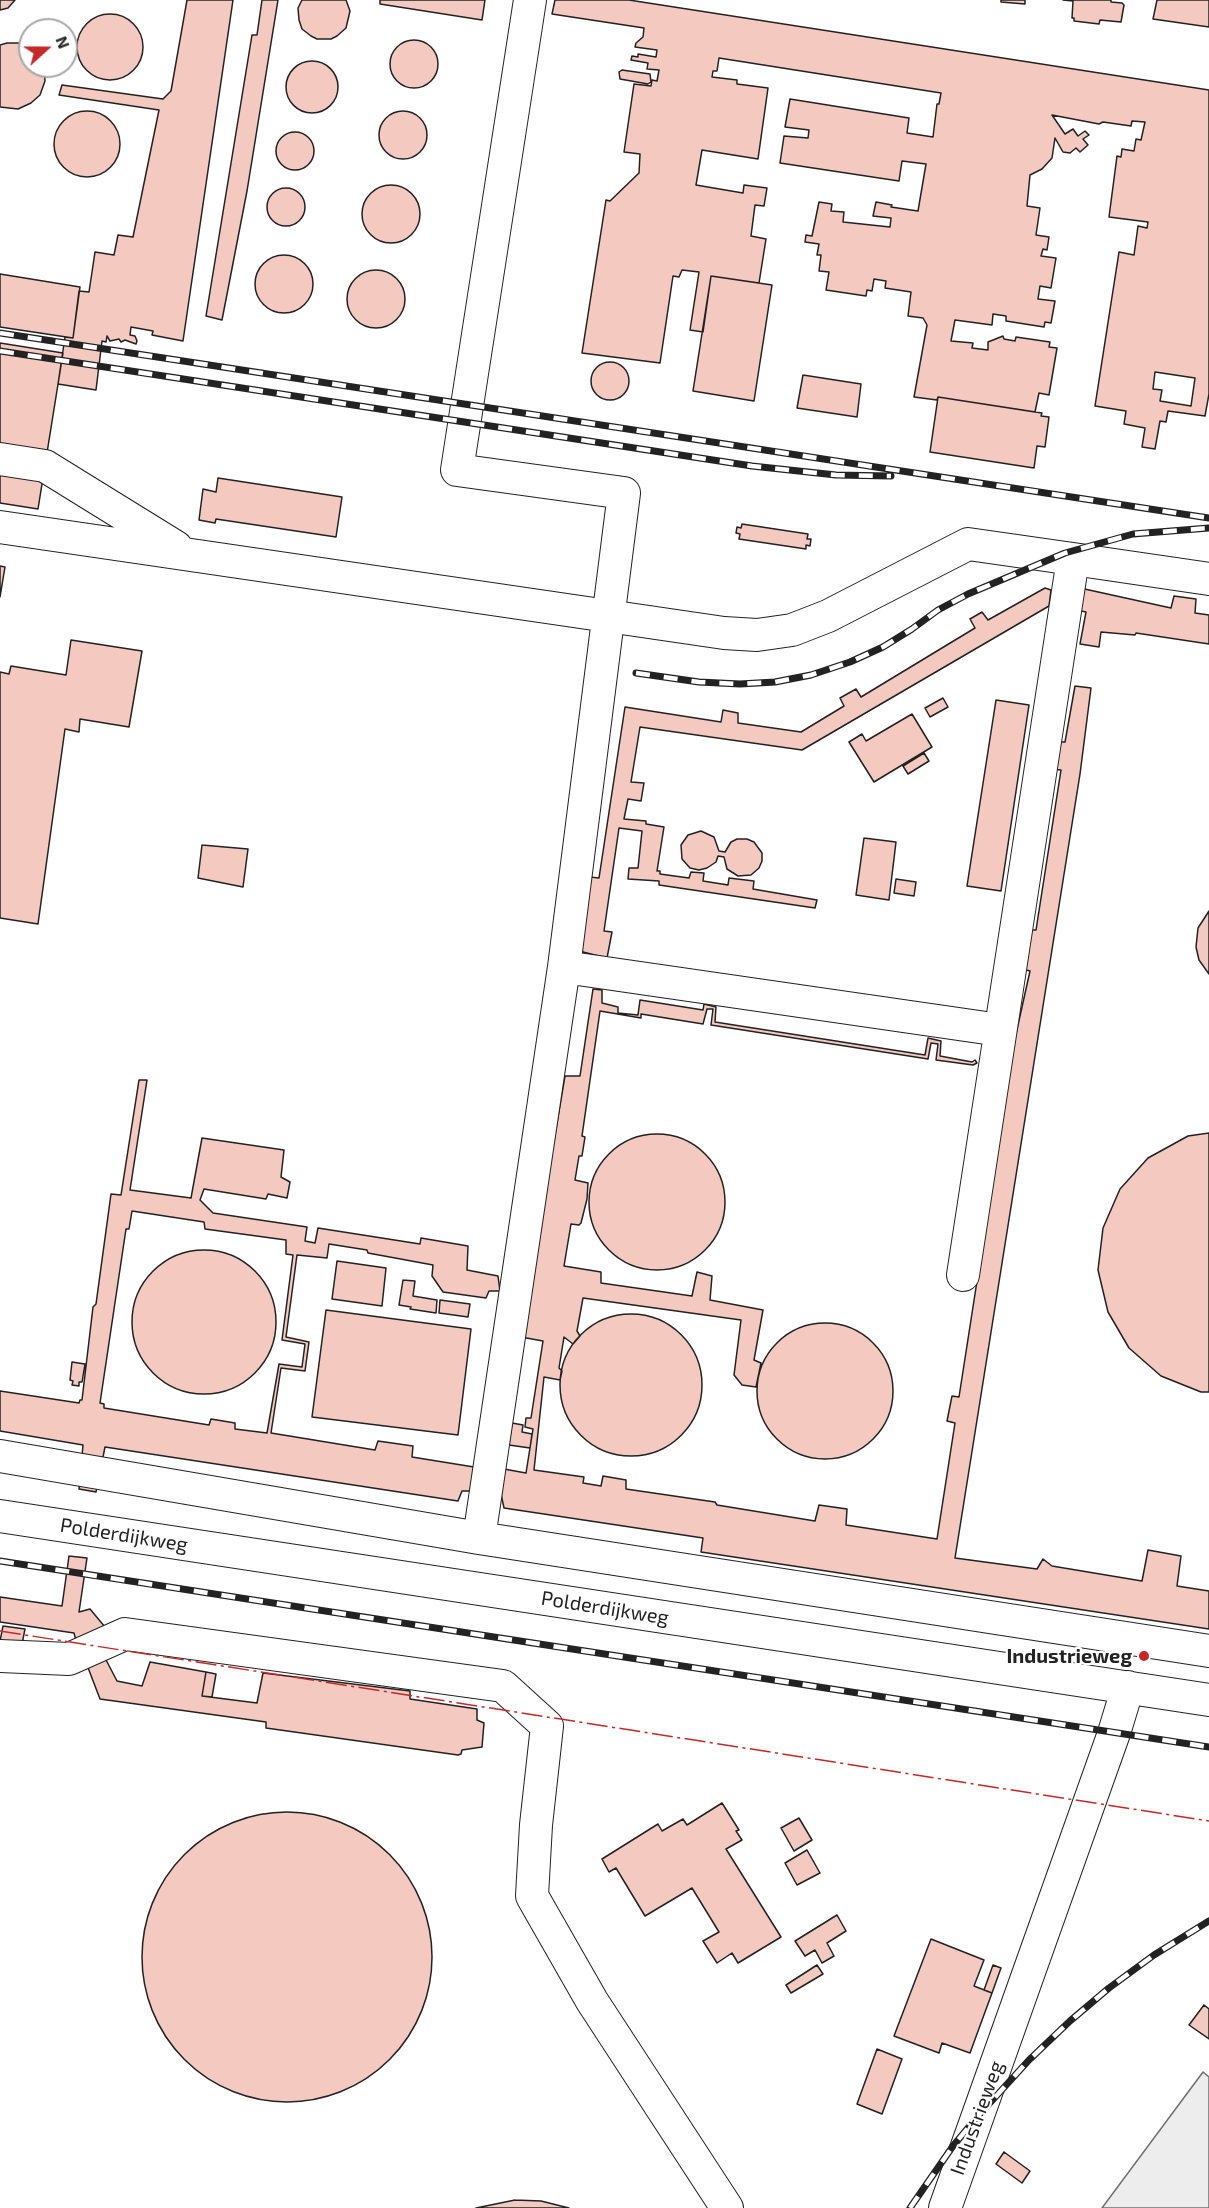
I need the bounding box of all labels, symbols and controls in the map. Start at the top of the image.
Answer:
north arrow [18,18,78,78]
text: N [52,33,74,51]
street label: Polderdijkweg [58,1513,190,1557]
street label: Polderdijkweg [539,1586,671,1630]
place label: Industrieweg [1006,1644,1132,1668]
marker: Industrieweg [1137,1649,1151,1663]
street label: Industrieweg [945,2058,1009,2178]

